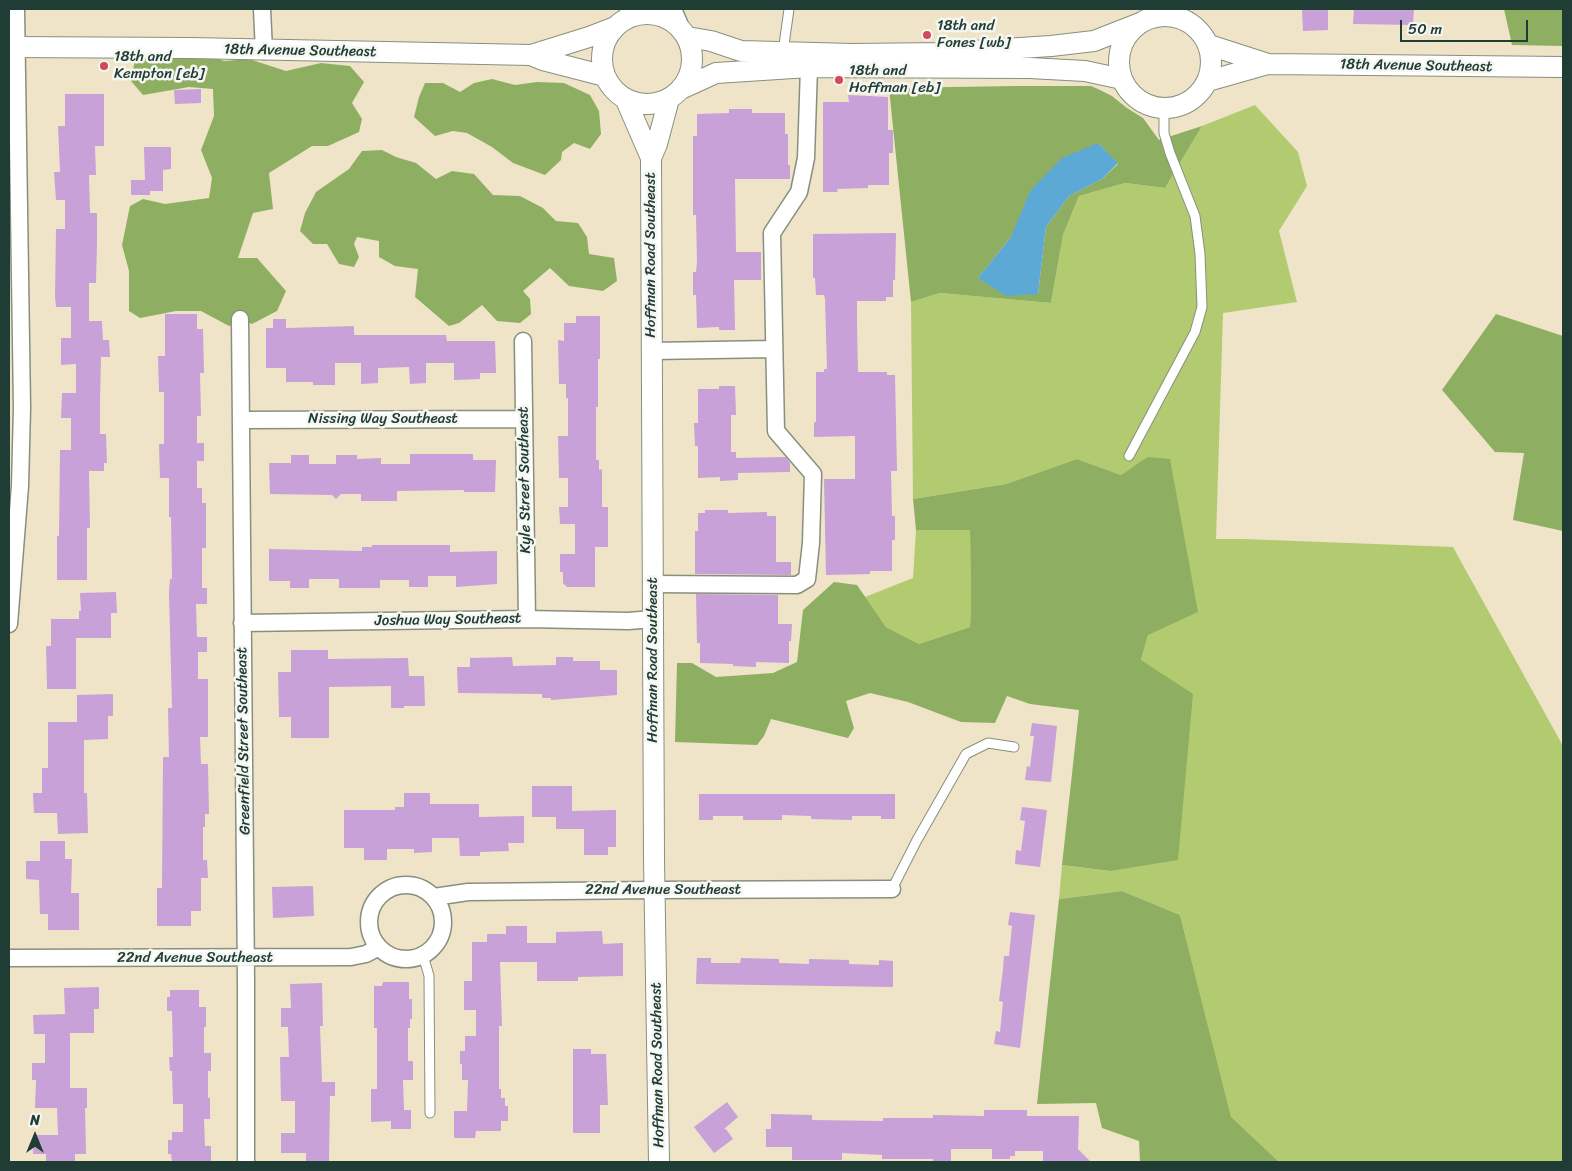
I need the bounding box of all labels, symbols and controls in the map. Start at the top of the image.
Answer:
scale bar [1402,10,1530,42]
text: 50 m [1408,16,1442,42]
place label: 18th and Fones [wb] [937,17,1011,52]
marker: 18th and Fones [wb] [921,29,933,41]
street label: 18th Avenue Southeast [224,41,376,61]
place label: 18th and Kempton [eb] [114,48,205,83]
street label: 18th Avenue Southeast [1340,56,1492,76]
marker: 18th and Kempton [eb] [98,60,110,72]
place label: 18th and Hoffman [eb] [849,62,941,97]
marker: 18th and Hoffman [eb] [833,74,845,86]
street label: Hoffman Road Southeast [642,172,660,338]
street label: Kyle Street Southeast [515,406,535,554]
street label: Nissing Way Southeast [308,410,458,428]
street label: Hoffman Road Southeast [644,577,662,743]
street label: Joshua Way Southeast [375,610,521,630]
street label: Greenfield Street Southeast [233,647,255,835]
street label: 22nd Avenue Southeast [585,881,741,899]
street label: 22nd Avenue Southeast [117,949,273,967]
street label: Hoffman Road Southeast [648,982,668,1148]
text: N [30,1108,40,1133]
north arrow [10,1111,60,1161]

